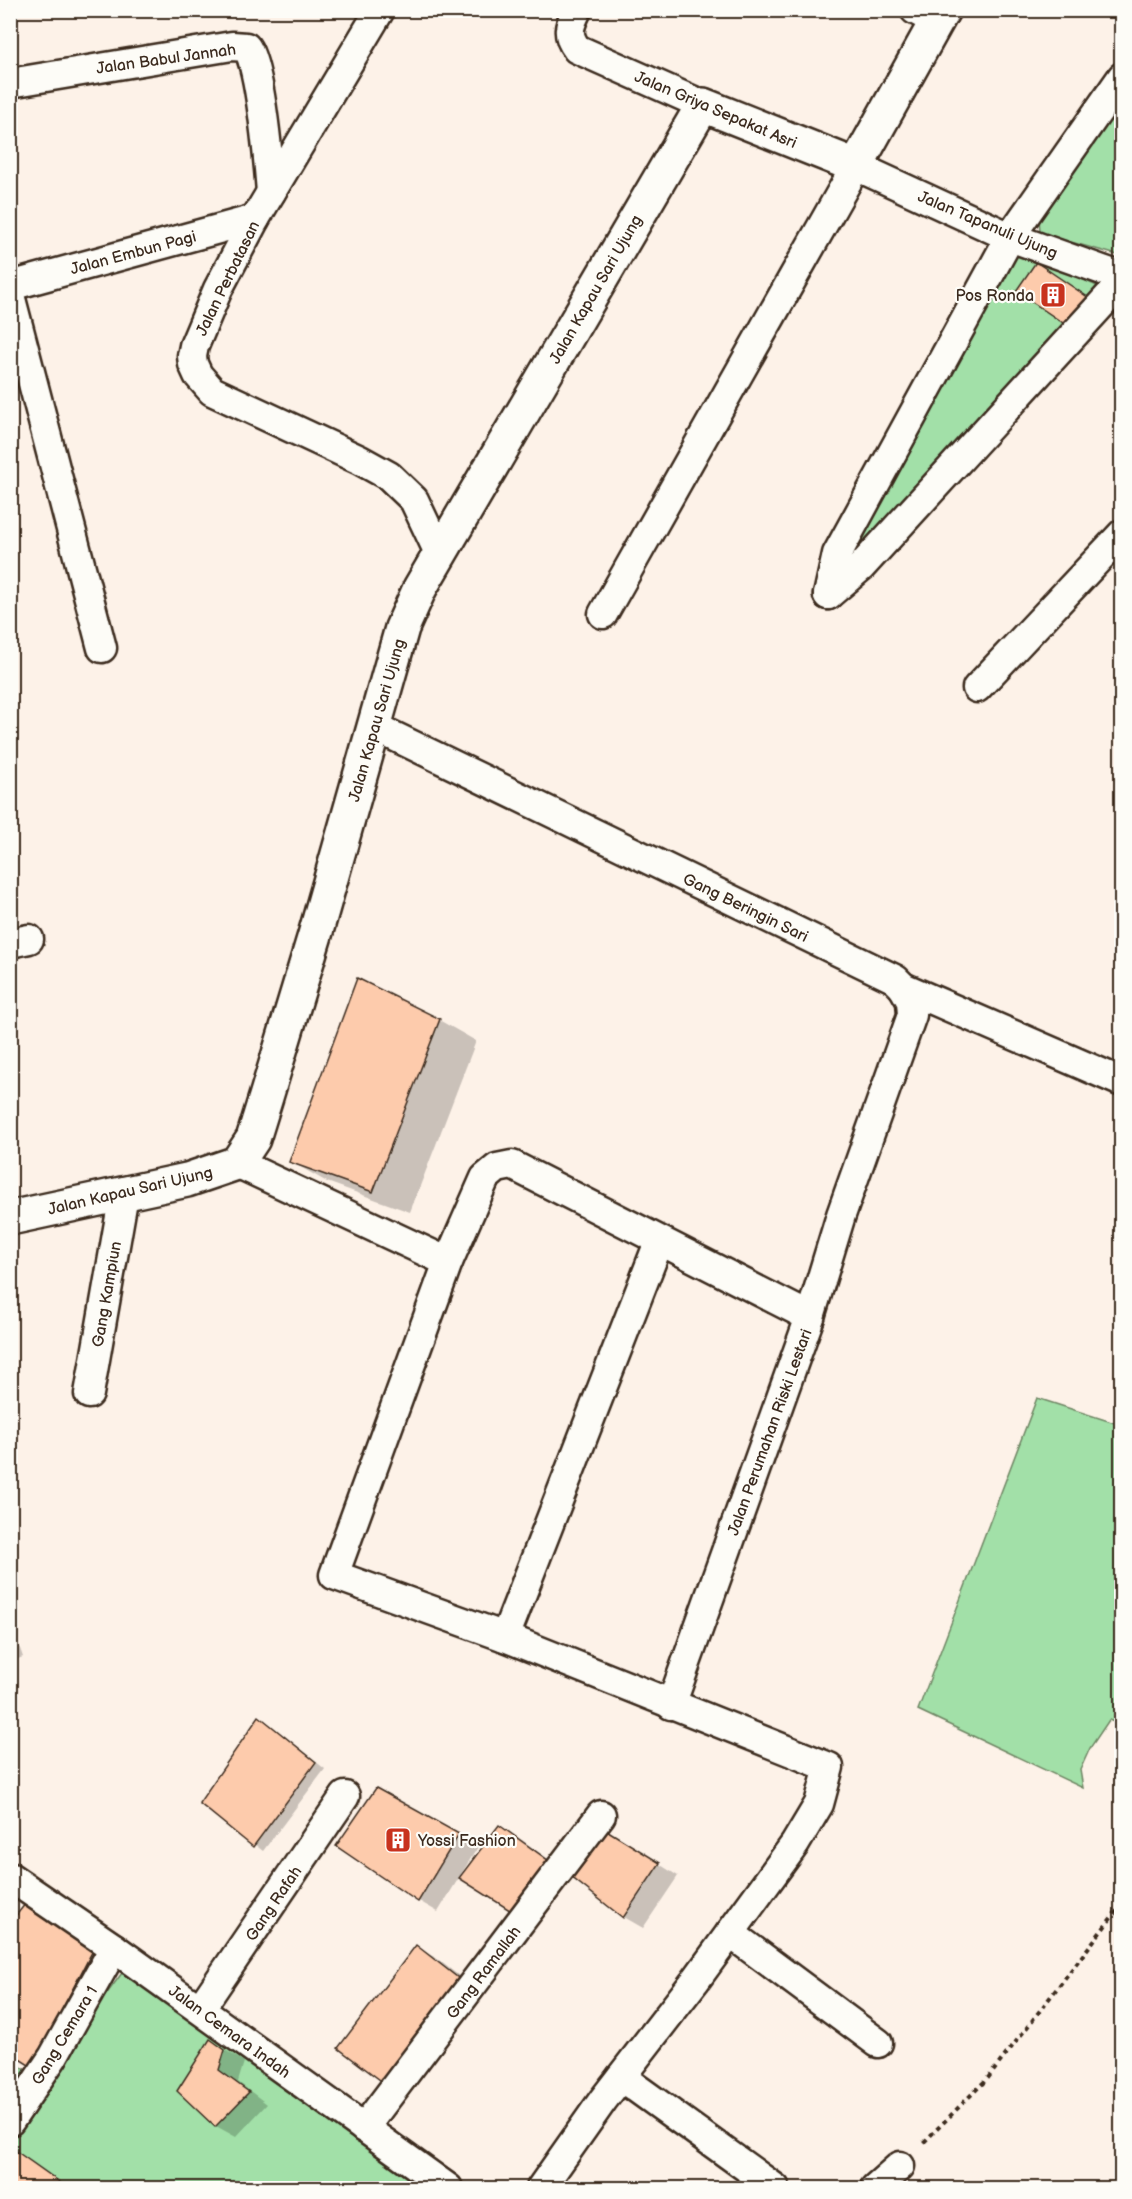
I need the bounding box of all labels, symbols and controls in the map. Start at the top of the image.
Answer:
street label: Jalan Babul Jannah [95,40,237,79]
street label: Jalan Griya Sepakat Asri [631,68,799,153]
street label: Jalan Tapanuli Ujung [915,187,1060,263]
street label: Jalan Kapau Sari Ujung [546,212,647,368]
street label: Jalan Perbatasan [192,218,264,339]
street label: Jalan Embun Pagi [68,228,198,279]
building icon: Pos Ronda [1038,280,1068,310]
place label: Pos Ronda [956,287,1034,306]
street label: Jalan Kapau Sari Ujung [345,637,410,804]
street label: Gang Beringin Sari [680,870,811,947]
street label: Jalan Kapau Sari Ujung [46,1163,215,1220]
street label: Gang Kampiun [89,1240,126,1349]
street label: Jalan Perumahan Riski Lestari [724,1327,817,1538]
building icon: Yossi Fashion [383,1825,413,1855]
place label: Yossi Fashion [417,1832,516,1851]
street label: Gang Rafah [242,1863,306,1945]
street label: Gang Ramallah [443,1923,525,2023]
street label: Jalan Cemara Indah [164,1982,294,2083]
street label: Gang Cemara 1 [28,1983,102,2089]

